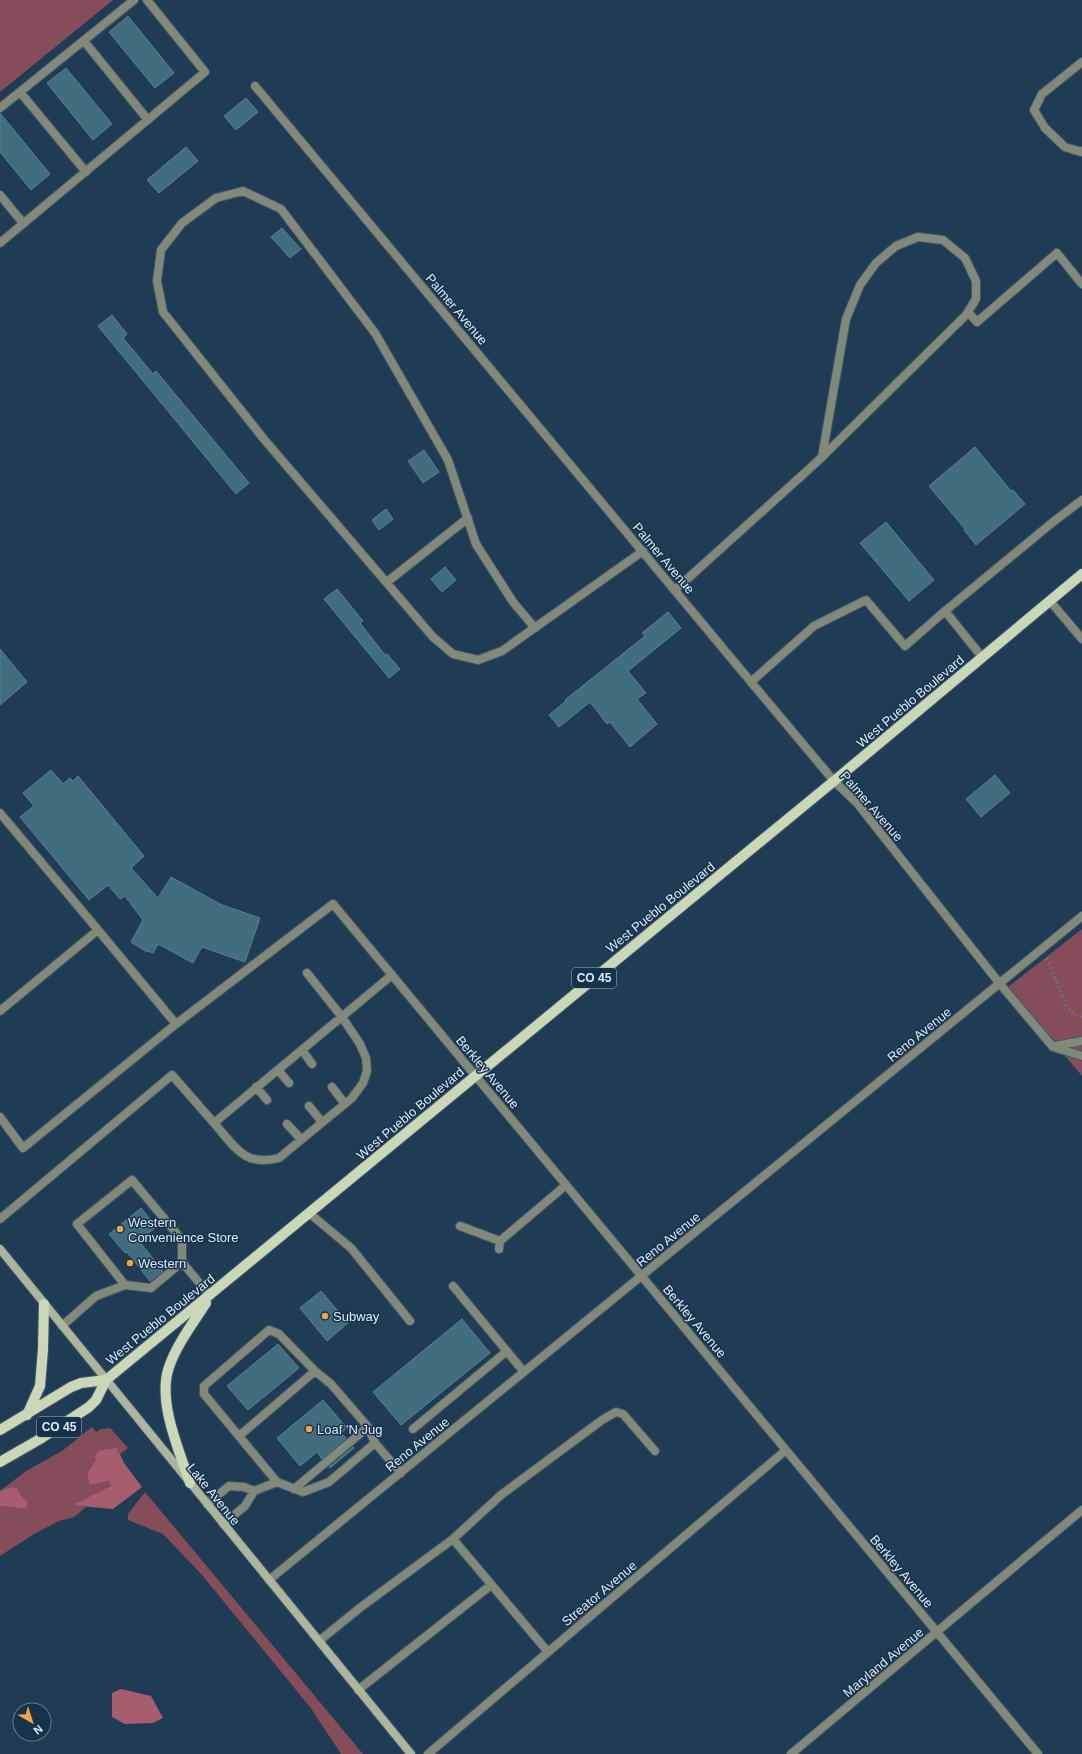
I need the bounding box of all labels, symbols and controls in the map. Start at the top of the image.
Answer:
street label: Palmer Avenue [423,271,491,348]
street label: Palmer Avenue [630,520,698,597]
street label: West Pueblo Boulevard [854,652,967,751]
street label: Palmer Avenue [837,768,906,844]
street label: West Pueblo Boulevard [603,859,718,956]
road number: CO 45 [572,968,616,988]
street label: Reno Avenue [884,1004,954,1065]
street label: Berkley Avenue [453,1033,522,1112]
street label: West Pueblo Boulevard [354,1064,467,1163]
street label: Reno Avenue [633,1209,703,1270]
place label: Western Convenience Store [128,1215,239,1245]
marker: Western Convenience Store [115,1224,125,1234]
place label: Western [138,1256,186,1271]
marker: Western [125,1258,135,1268]
street label: West Pueblo Boulevard [103,1271,218,1368]
street label: Berkley Avenue [660,1282,729,1361]
place label: Subway [333,1309,380,1324]
marker: Subway [320,1311,330,1321]
street label: Reno Avenue [382,1414,452,1475]
road number: CO 45 [37,1417,81,1437]
place label: Loaf 'N Jug [317,1422,382,1437]
marker: Loaf 'N Jug [304,1424,314,1434]
street label: Lake Avenue [184,1460,243,1528]
street label: Berkley Avenue [867,1532,936,1611]
street label: Streator Avenue [559,1558,640,1629]
street label: Maryland Avenue [840,1624,927,1700]
north arrow [12,1702,52,1742]
text: N [31,1723,45,1737]

